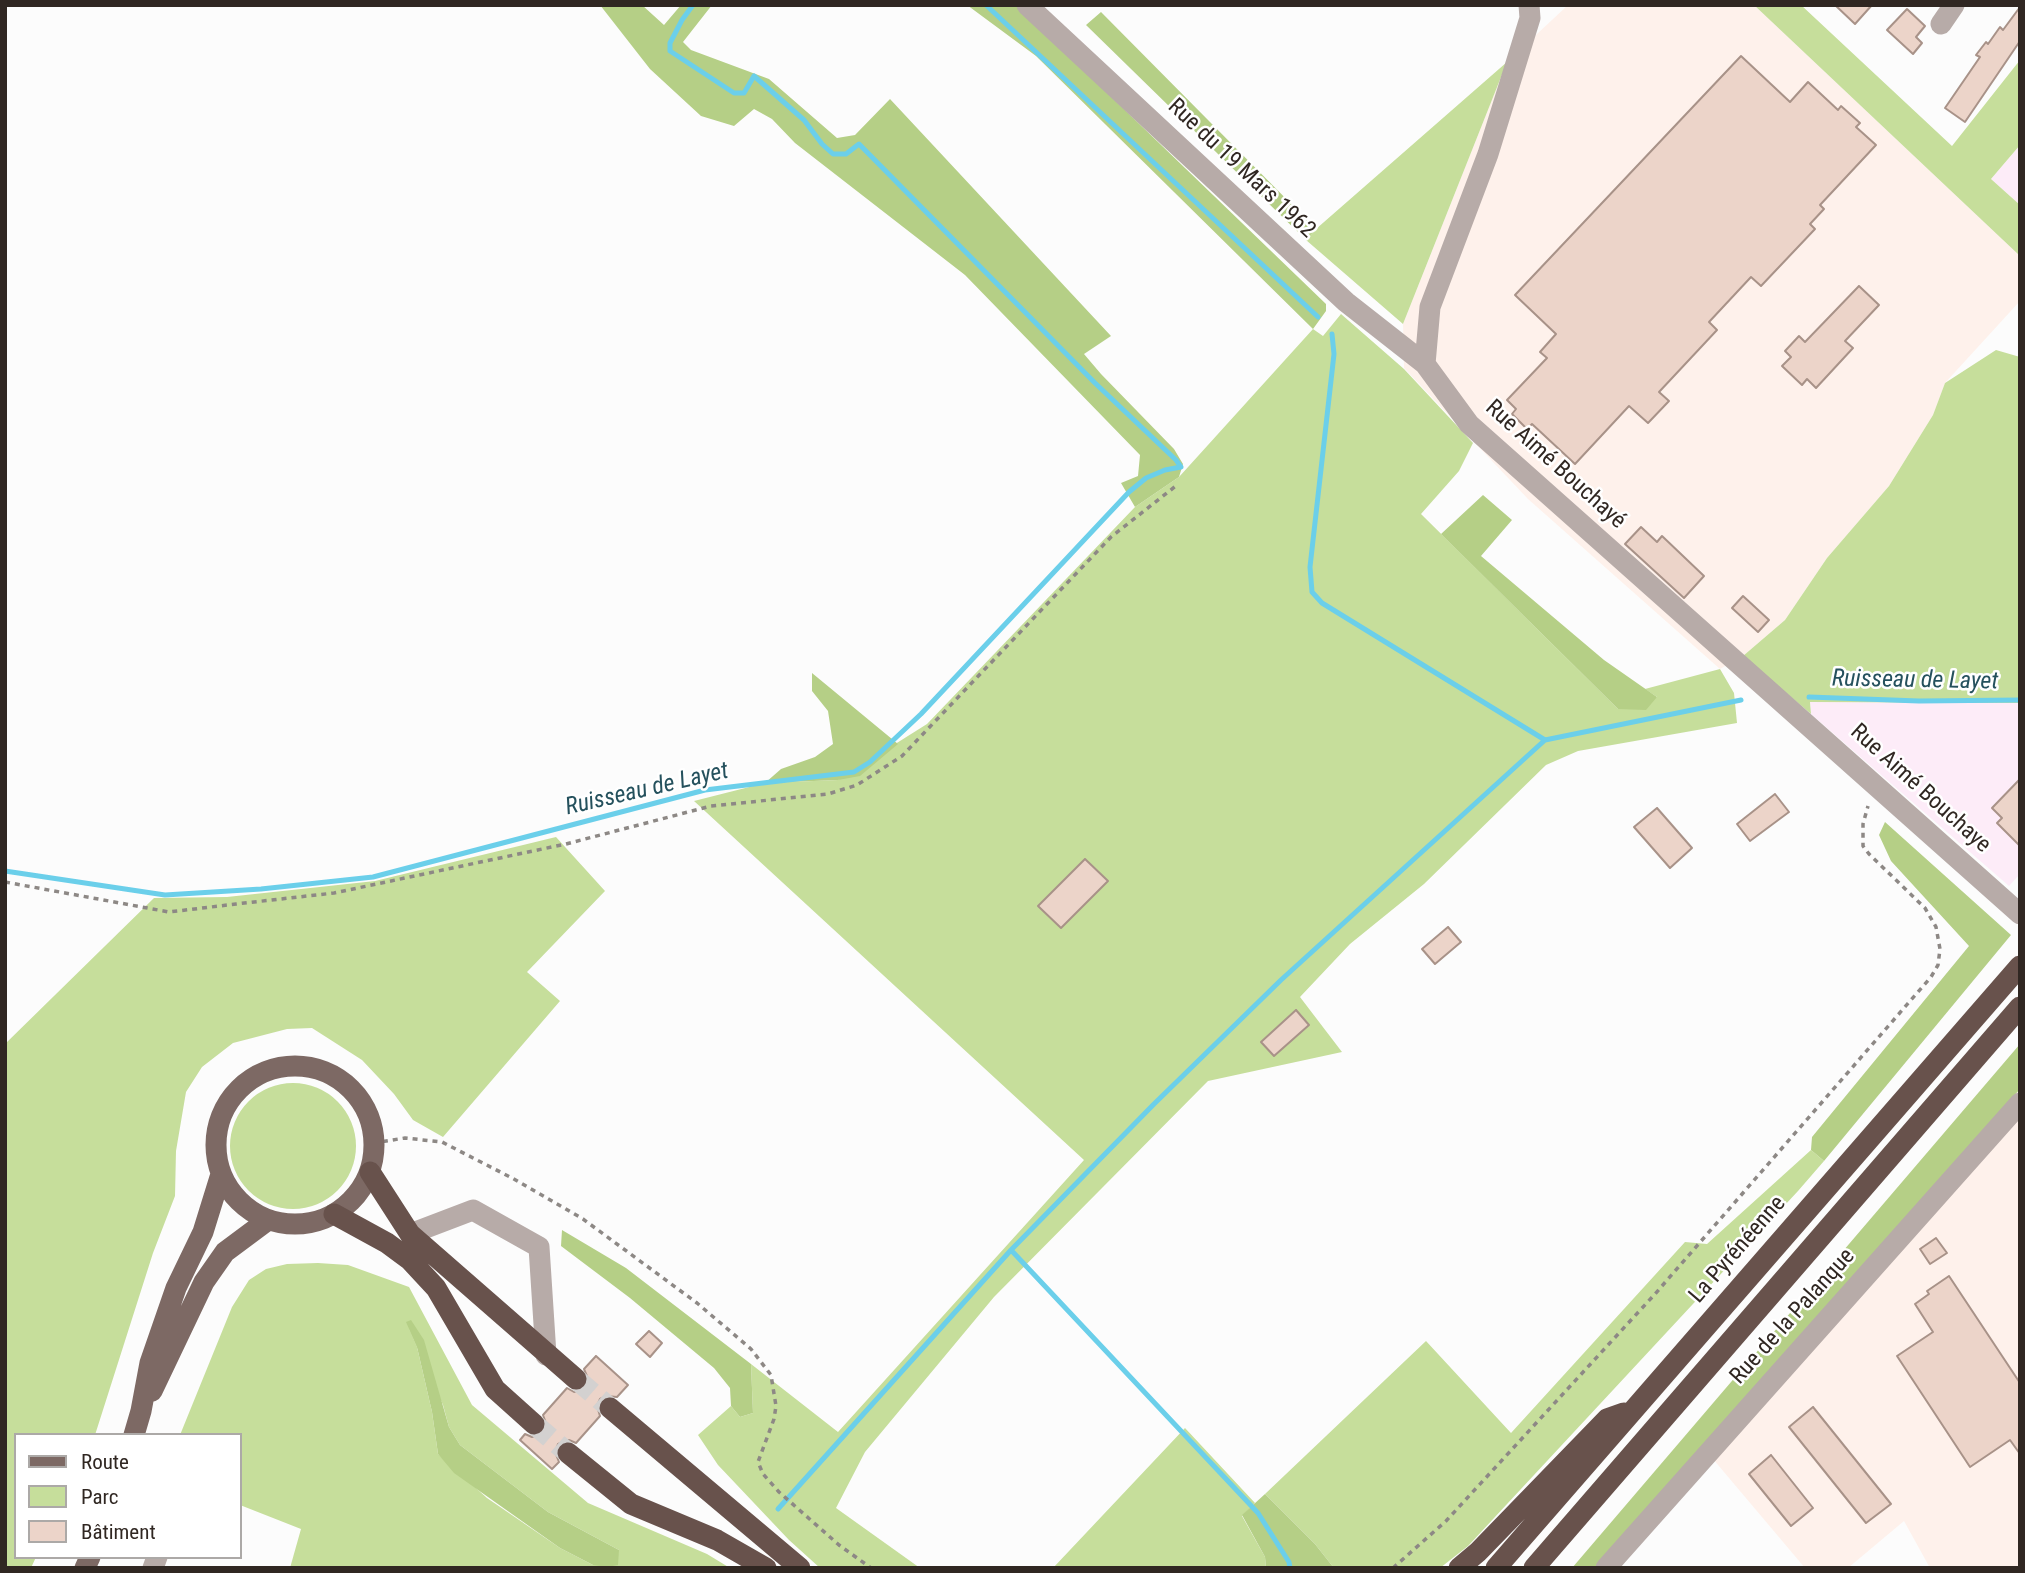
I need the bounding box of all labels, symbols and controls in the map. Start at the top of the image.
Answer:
street label: Rue du 19 Mars 1962 [1161,94,1321,244]
street label: Rue Aimé Bouchayé [1479,395,1631,535]
water label: Ruisseau de Layet [1832,665,1998,697]
street label: Rue Aimé Bouchaye [1844,719,1996,859]
water label: Ruisseau de Layet [563,757,731,823]
street label: La Pyrénéenne [1684,1191,1792,1309]
street label: Rue de la Palanque [1725,1244,1861,1390]
legend [14,1433,242,1559]
text: Route [81,1450,129,1474]
text: Parc [81,1485,119,1509]
text: Bâtiment [81,1520,156,1544]

